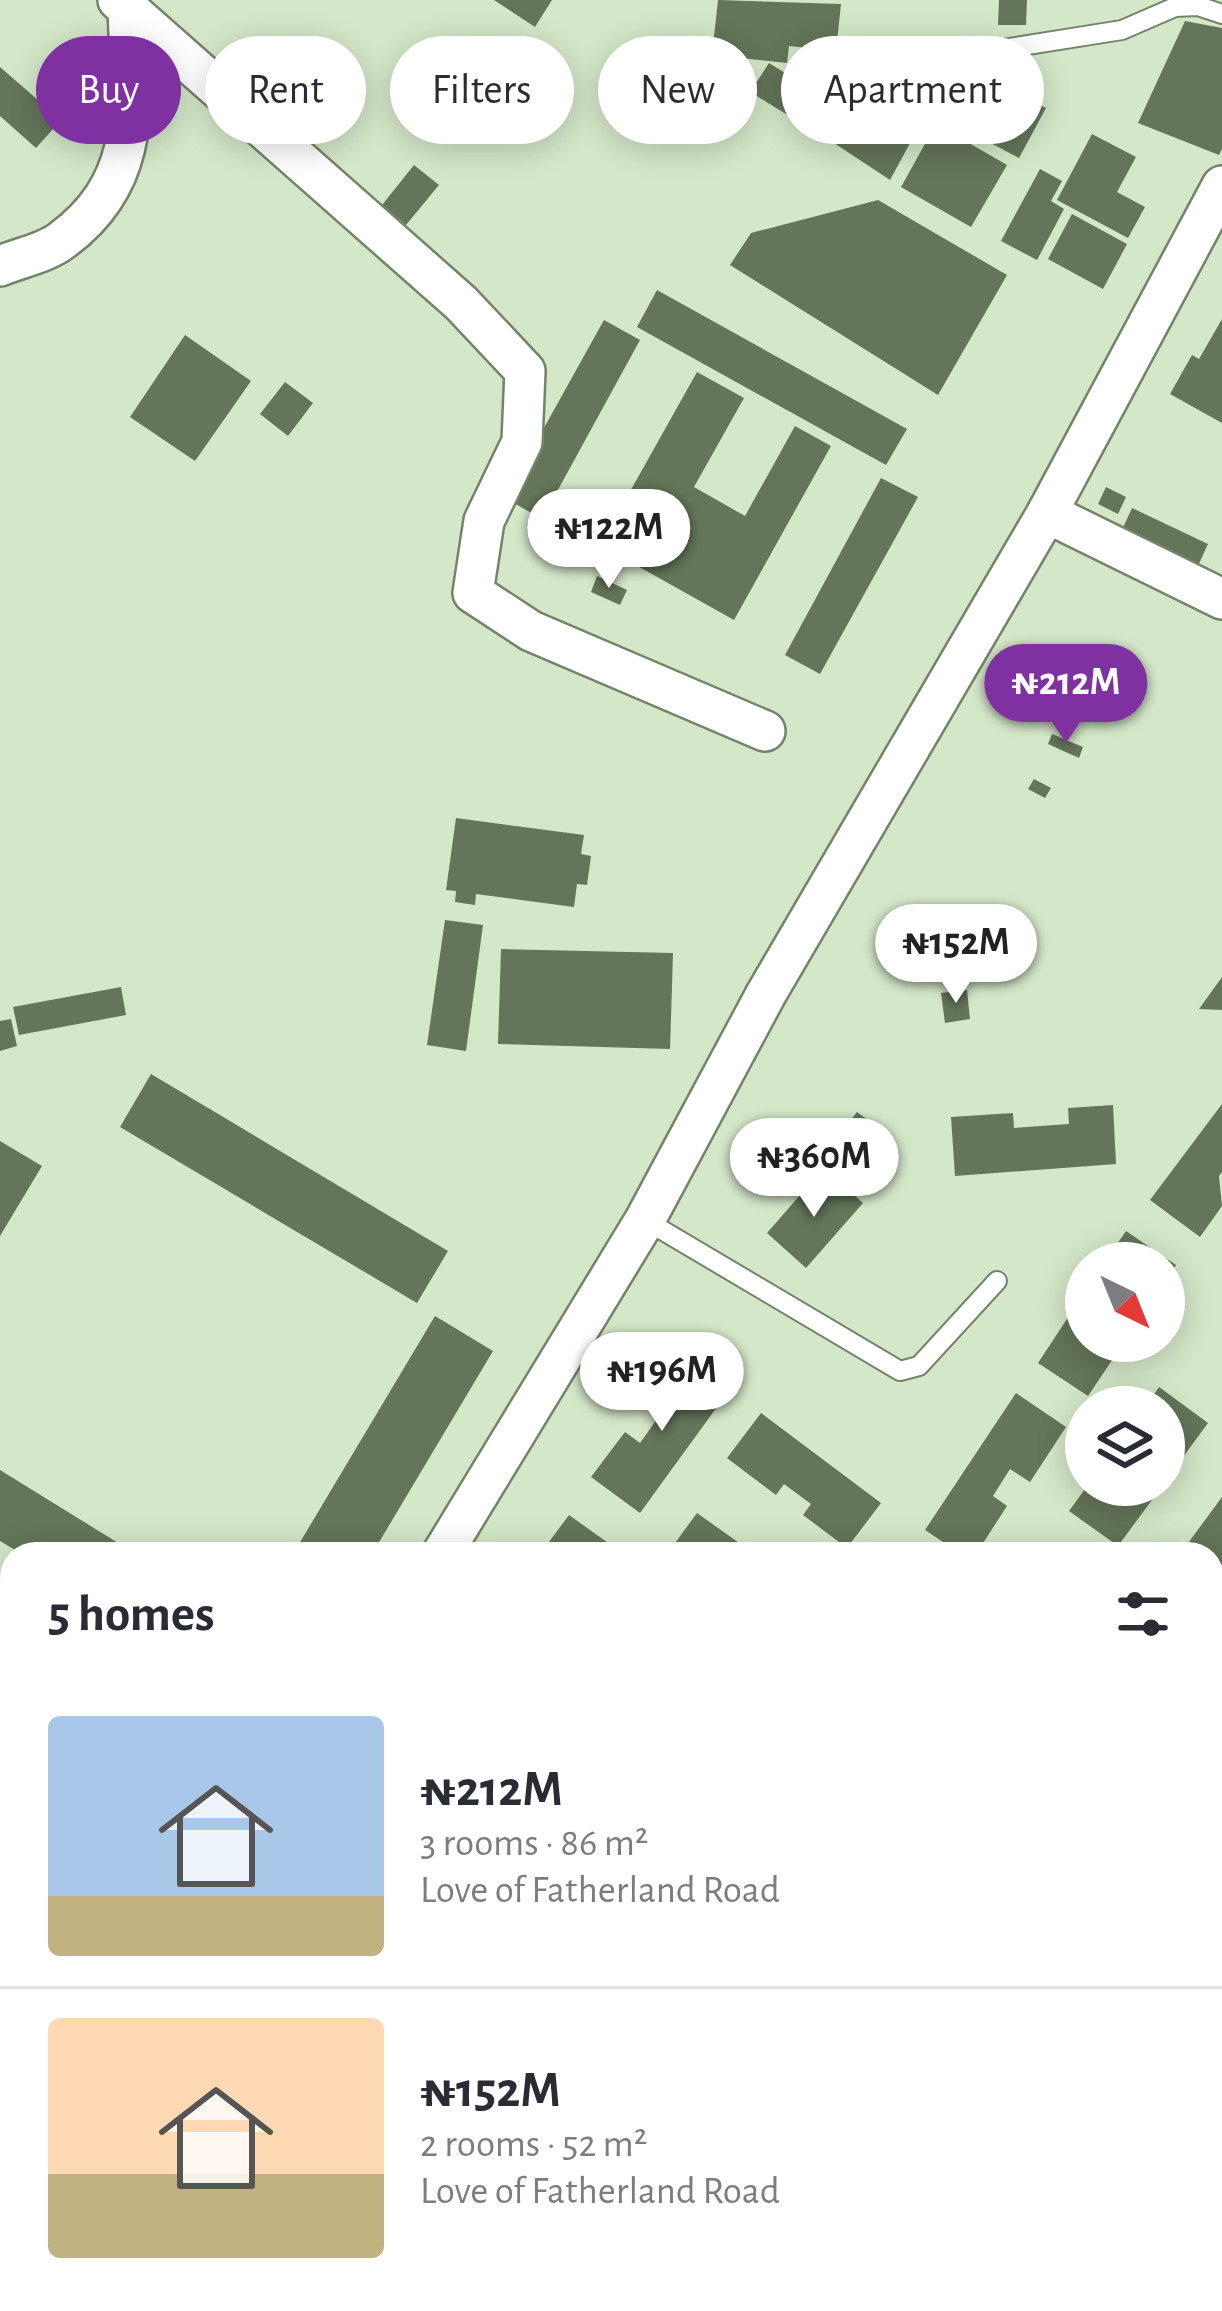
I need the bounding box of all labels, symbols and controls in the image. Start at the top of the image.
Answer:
chip: Buy [36,36,181,144]
chip: Rent [205,36,366,144]
chip: Filters [390,36,574,144]
chip: New [598,36,757,144]
chip: Apartment [781,36,1044,144]
pin: ₦122M [525,489,693,591]
text: ₦122M [554,508,664,547]
pin: ₦212M [982,644,1150,746]
text: ₦212M [1011,663,1121,702]
pin: ₦152M [872,904,1040,1006]
text: ₦152M [902,923,1010,962]
pin: ₦360M [730,1118,898,1220]
text: ₦360M [757,1137,871,1176]
north arrow [1065,1242,1185,1362]
map controls [1065,1242,1185,1506]
pin: ₦196M [578,1332,746,1434]
text: ₦196M [607,1351,717,1390]
button: layers [1065,1386,1185,1506]
icon: filters [1110,1581,1176,1647]
text: 5 homes [48,1589,215,1640]
icon: home [144,1764,288,1908]
text: ₦212M [420,1764,563,1815]
text: 3 rooms · 86 m² [420,1824,648,1863]
text: Love of Fatherland Road [420,1871,780,1910]
text: ₦152M [420,2065,561,2116]
icon: home [144,2066,288,2210]
text: 2 rooms · 52 m² [420,2125,647,2164]
text: Love of Fatherland Road [420,2172,780,2211]

